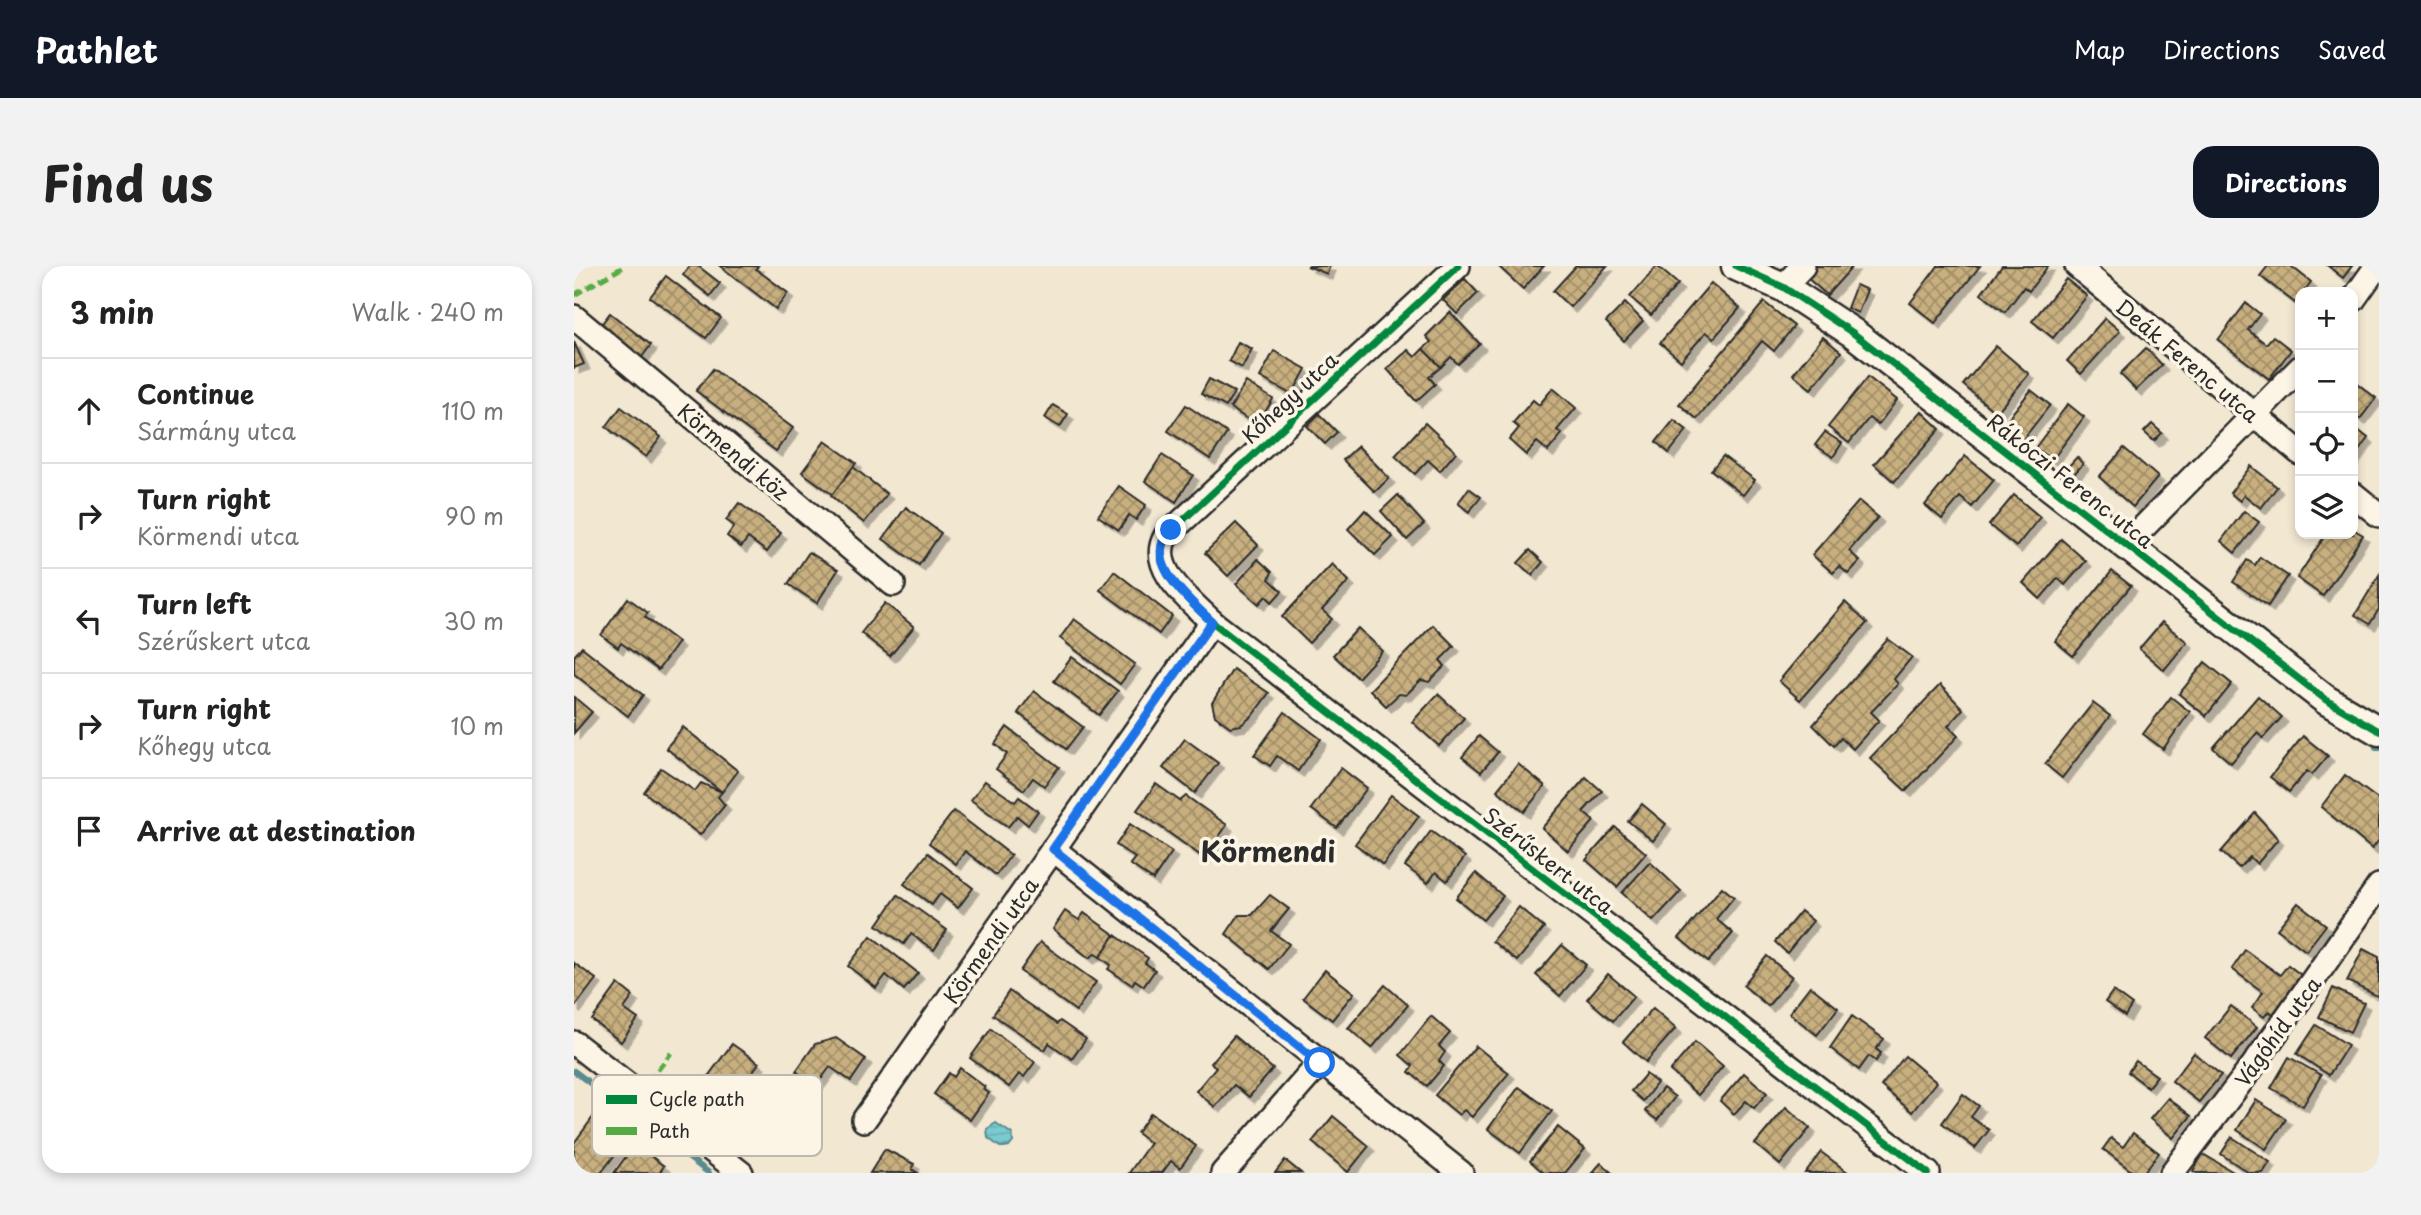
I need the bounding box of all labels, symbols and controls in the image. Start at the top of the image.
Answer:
text: Pathlet [35,24,158,74]
text: Map [2074,31,2125,67]
text: Directions [2163,31,2280,67]
text: Saved [2318,31,2386,67]
text: Find us [42,145,213,219]
button: Directions [2193,146,2379,218]
map controls [2295,287,2358,539]
button: + [2295,287,2358,350]
text: 3 min [70,289,155,334]
street label: Deák Ferenc utca [2109,290,2267,430]
text: Walk · 240 m [352,294,504,329]
street label: Kőhegy utca [1233,344,1345,450]
button: − [2295,350,2358,413]
text: Continue [137,374,254,413]
icon: ahead [70,392,108,430]
text: 110 m [442,393,504,428]
street label: Körmendi köz [671,395,797,507]
street label: Rákóczi Ferenc utca [1981,405,2161,555]
text: Sármány utca [137,413,296,448]
button: locate [2295,413,2358,476]
button: layers [2295,476,2358,539]
text: Turn right [137,479,271,518]
icon: right [70,497,108,535]
text: 90 m [445,498,504,533]
route end [1155,514,1186,545]
text: Körmendi utca [137,518,299,553]
text: Turn left [137,584,252,623]
icon: left [70,602,108,640]
text: 30 m [443,603,504,638]
text: Szérűskert utca [137,623,310,658]
text: Turn right [137,689,271,728]
icon: right [70,707,108,745]
text: 10 m [450,708,504,743]
text: Kőhegy utca [137,728,271,763]
street label: Szérűskert utca [1477,799,1621,921]
text: Arrive at destination [137,811,416,850]
icon: arrive [70,812,108,850]
district label: Körmendi [1200,829,1336,872]
street label: Körmendi utca [935,870,1045,1010]
street label: Vágóhíd utca [2226,969,2328,1093]
route start [1304,1047,1335,1078]
legend [592,1075,822,1156]
text: Cycle path [649,1084,745,1112]
text: Path [649,1116,690,1144]

